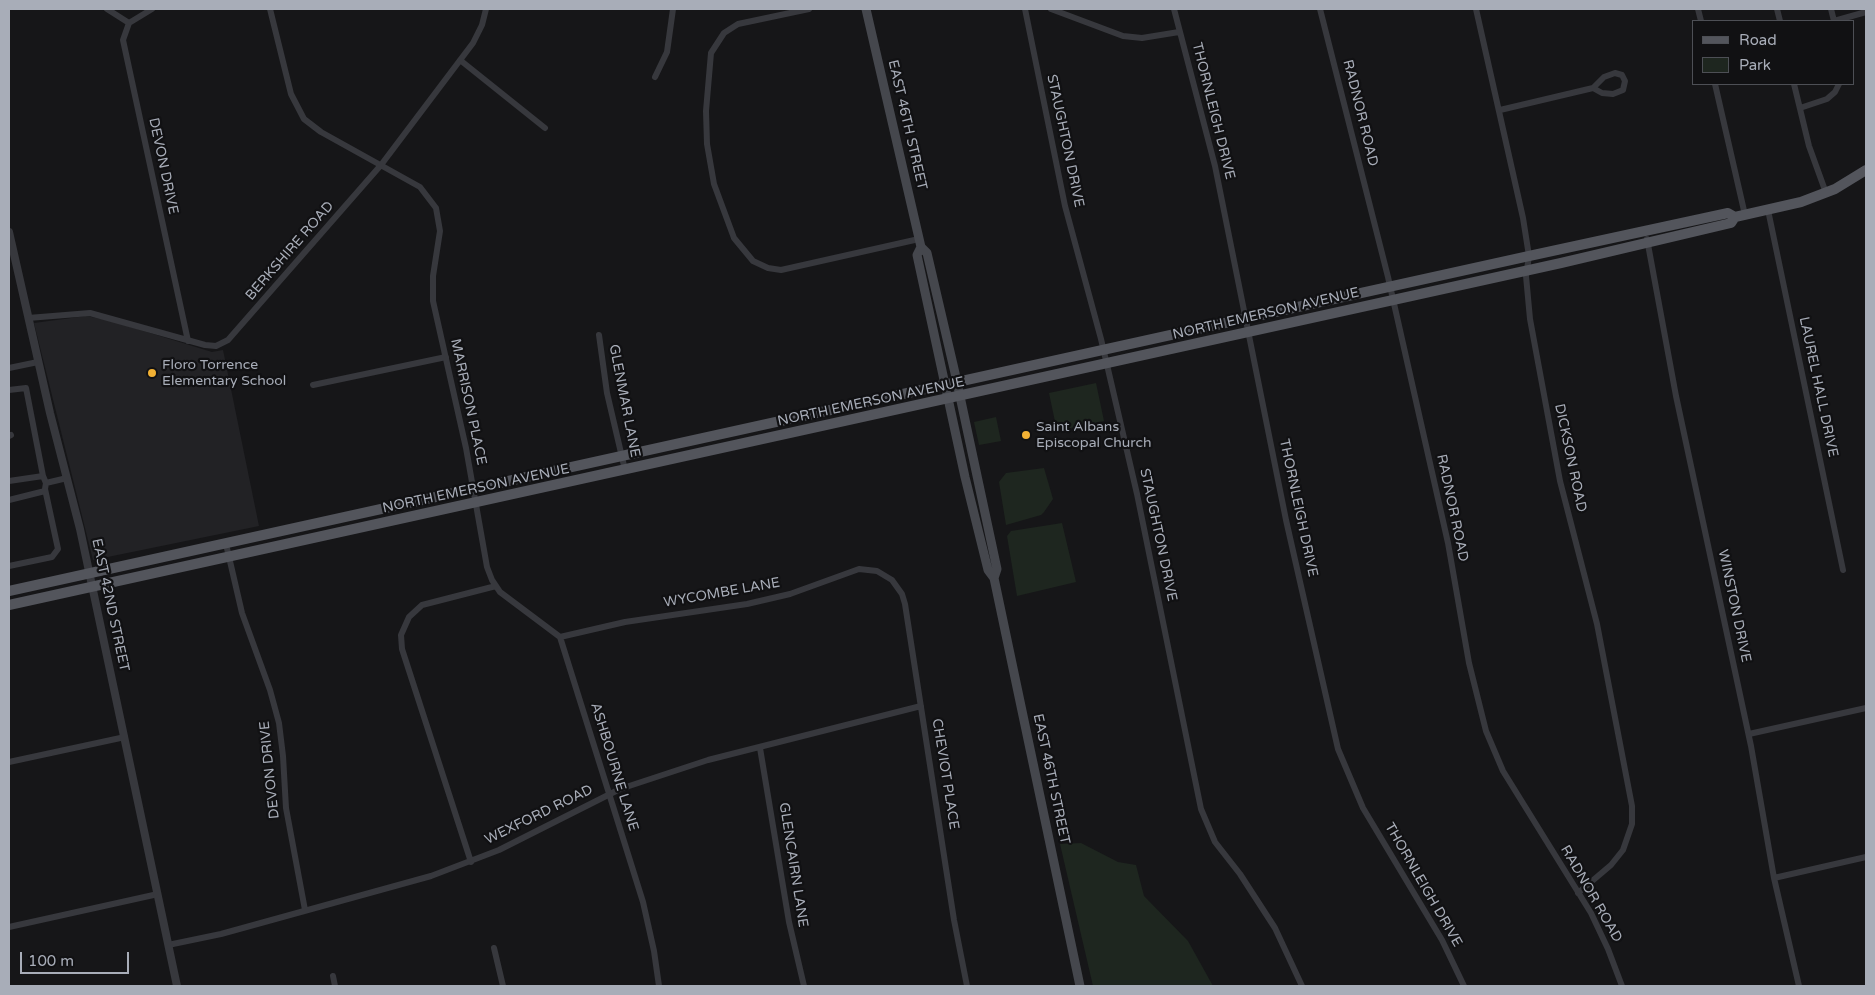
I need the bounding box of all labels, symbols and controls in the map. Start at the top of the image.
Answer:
legend [1692,20,1855,85]
text: Road [1739,31,1777,49]
street label: THORNLEIGH DRIVE [1188,41,1238,181]
text: Park [1739,56,1771,74]
street label: EAST 46TH STREET [884,58,930,192]
street label: RADNOR ROAD [1339,58,1381,168]
street label: STAUGHTON DRIVE [1043,73,1087,209]
street label: DEVON DRIVE [145,116,181,216]
street label: BERKSHIRE ROAD [242,198,338,304]
street label: NORTH EMERSON AVENUE [1171,284,1361,344]
street label: LAUREL HALL DRIVE [1795,315,1841,459]
street label: MARRISON PLACE [446,337,490,467]
street label: GLENMAR LANE [605,343,643,459]
place label: Floro Torrence Elementary School [162,357,286,390]
marker: Floro Torrence Elementary School [146,367,158,379]
street label: NORTH EMERSON AVENUE [776,374,966,430]
street label: DICKSON ROAD [1550,402,1590,514]
place label: Saint Albans Episcopal Church [1036,419,1151,452]
marker: Saint Albans Episcopal Church [1020,429,1032,441]
street label: THORNLEIGH DRIVE [1275,437,1321,579]
street label: RADNOR ROAD [1432,453,1472,563]
street label: NORTH EMERSON AVENUE [381,461,571,517]
street label: STAUGHTON DRIVE [1136,467,1180,603]
street label: EAST 42ND STREET [88,537,132,673]
street label: WINSTON DRIVE [1714,548,1754,664]
street label: WYCOMBE LANE [663,574,781,612]
street label: ASHBOURNE LANE [586,701,642,833]
street label: EAST 46TH STREET [1029,712,1073,846]
street label: CHEVIOT PLACE [928,717,962,831]
street label: DEVON DRIVE [257,720,283,820]
street label: WEXFORD ROAD [482,782,596,848]
street label: GLENCAIRN LANE [775,801,811,929]
street label: THORNLEIGH DRIVE [1381,820,1465,950]
street label: RADNOR ROAD [1556,843,1626,945]
scale bar [22,942,131,974]
text: 100 m [28,952,74,970]

